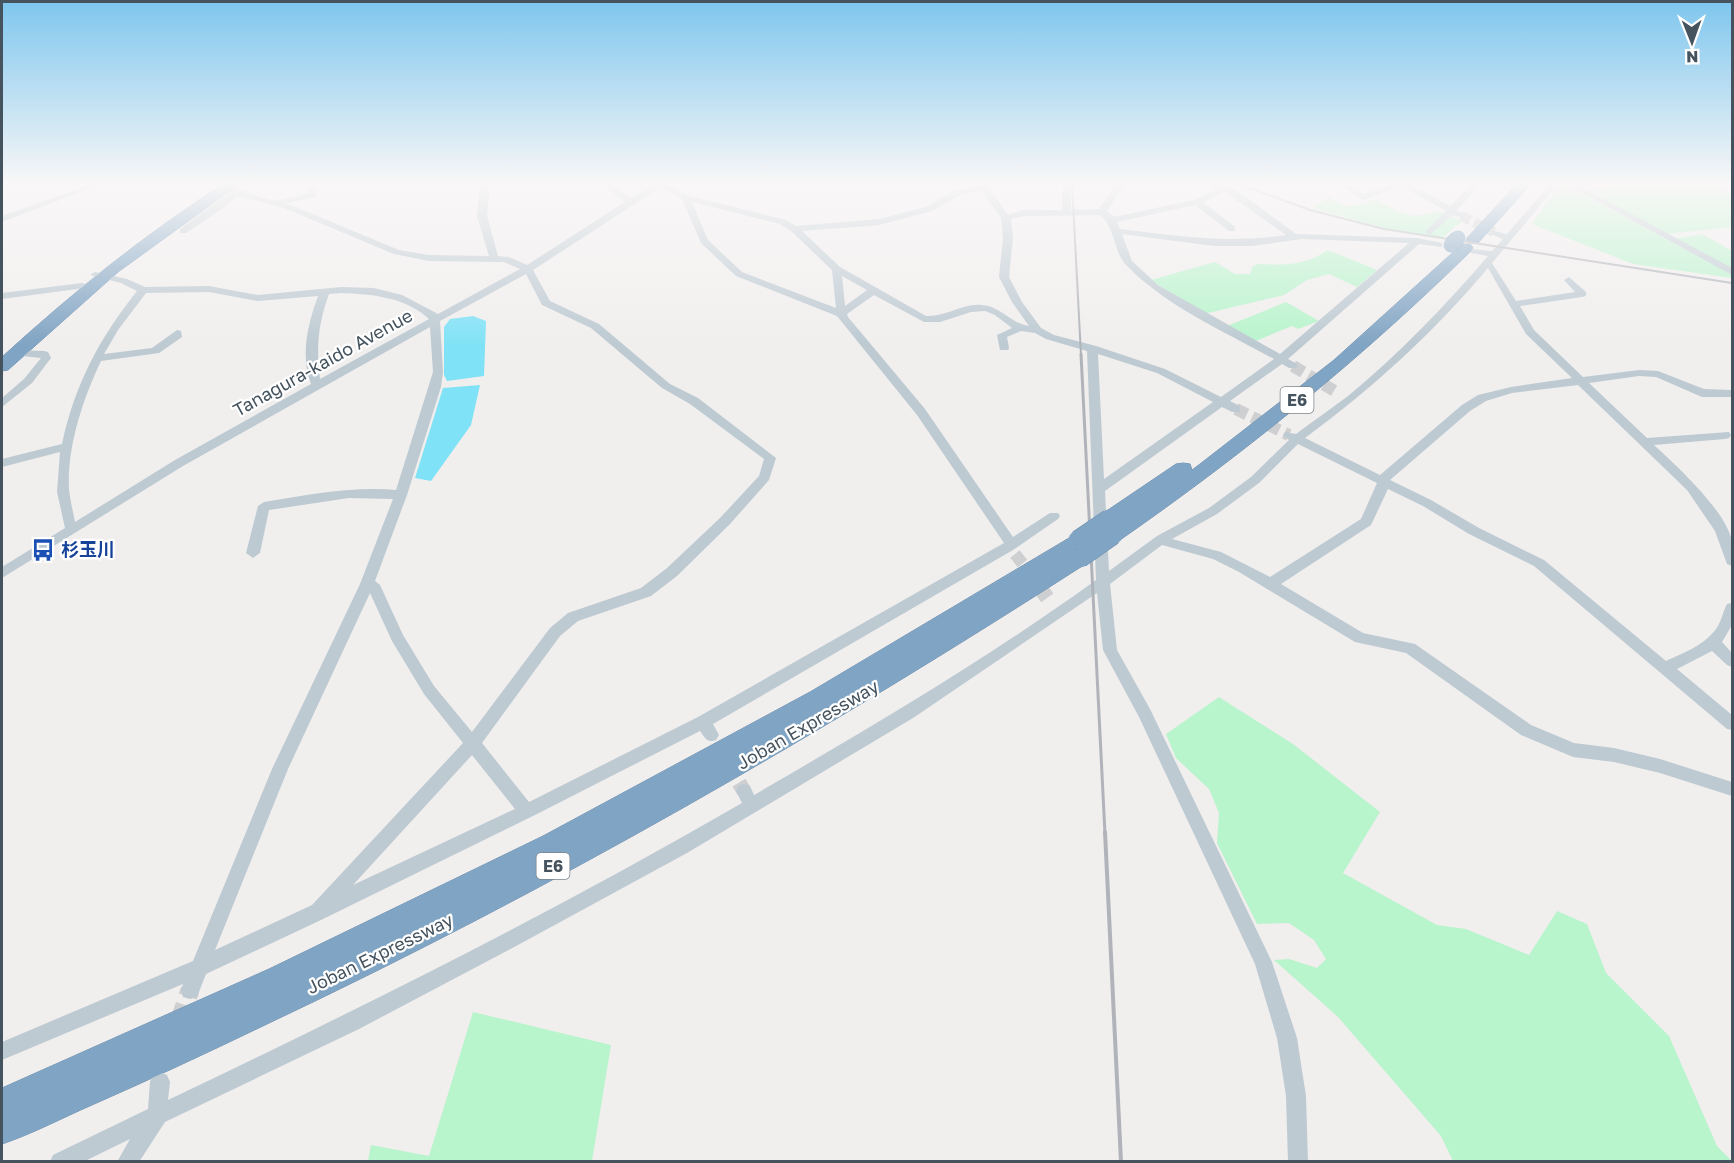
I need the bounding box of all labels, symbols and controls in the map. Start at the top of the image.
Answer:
north arrow [1662,12,1722,72]
text: N [1686,47,1699,67]
street label: Tanagura-kaido Avenue [229,304,416,421]
road number: E6 [1280,387,1314,413]
bus stop icon: 杉玉川 [30,537,56,563]
place label: 杉玉川 [61,538,115,560]
street label: Joban Expressway [733,675,882,774]
road number: E6 [536,853,570,879]
street label: Joban Expressway [303,908,456,998]

